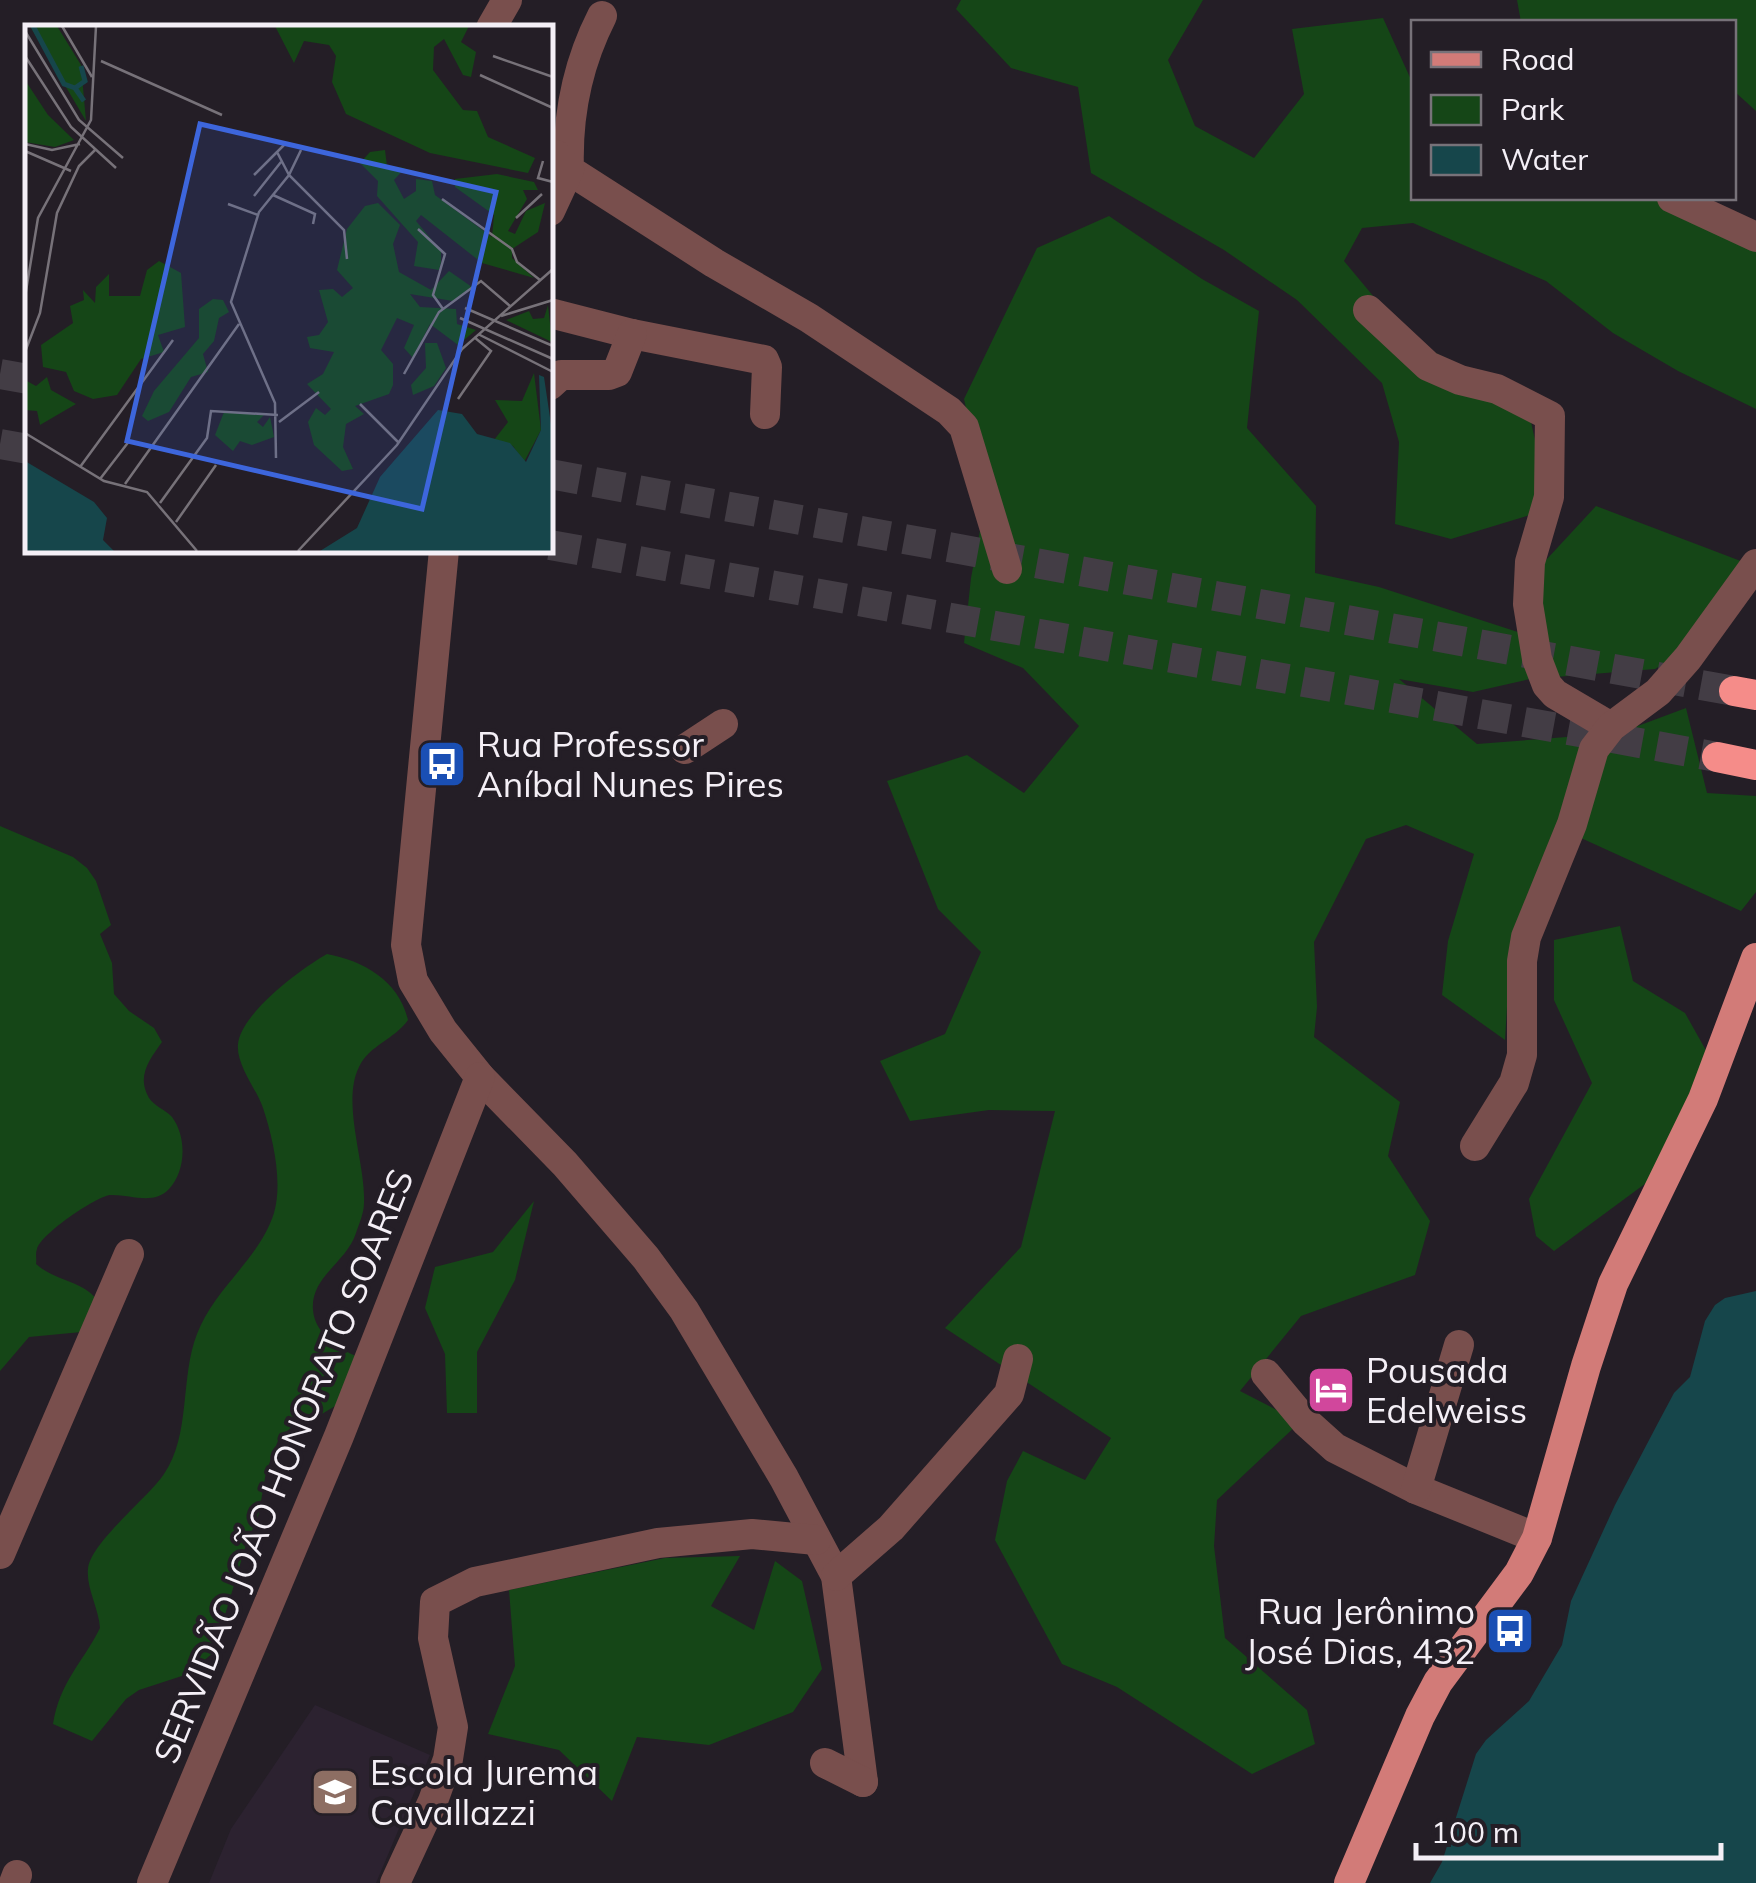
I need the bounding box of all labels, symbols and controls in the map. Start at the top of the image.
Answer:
legend [1411,20,1736,200]
inset map [25,25,552,552]
text: Road [1501,40,1575,78]
text: Park [1501,90,1565,128]
text: Water [1501,140,1588,178]
place label: Rua Professor Aníbal Nunes Pires [477,722,784,806]
bus stop icon: Rua Professor Aníbal Nunes Pires [416,738,468,790]
street label: SERVIDÃO JOÃO HONORATO SOARES [143,1163,423,1769]
place label: Pousada Edelweiss [1366,1348,1527,1432]
hotel icon: Pousada Edelweiss [1305,1364,1357,1416]
place label: Rua Jerônimo José Dias, 432 [1245,1589,1475,1673]
bus stop icon: Rua Jerônimo José Dias, 432 [1484,1605,1536,1657]
place label: Escola Jurema Cavallazzi [370,1750,598,1834]
school or university icon: Escola Jurema Cavallazzi [309,1766,361,1818]
scale bar [1416,1798,1721,1860]
text: 100 m [1431,1813,1519,1851]

